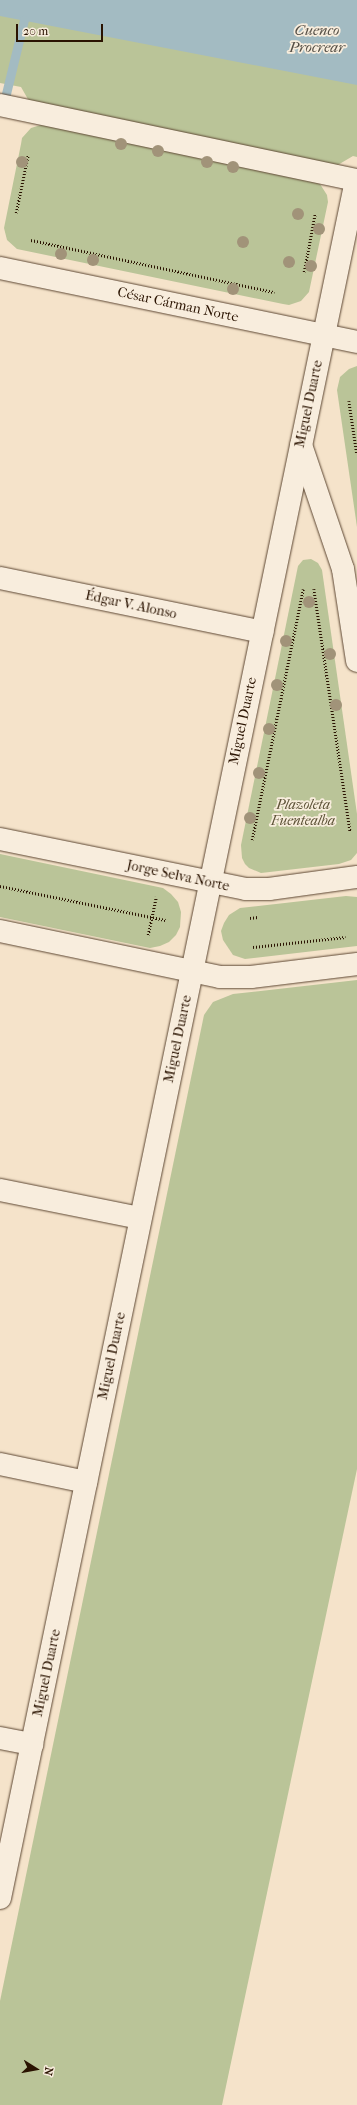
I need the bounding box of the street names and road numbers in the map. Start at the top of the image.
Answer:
street label: César Cárman Norte [116,284,240,326]
street label: Miguel Duarte [292,359,326,449]
street label: Édgar V. Alonso [84,587,178,623]
street label: Miguel Duarte [226,676,260,766]
street label: Jorge Selva Norte [125,857,231,895]
street label: Miguel Duarte [161,994,195,1084]
street label: Miguel Duarte [95,1311,129,1401]
street label: Miguel Duarte [30,1628,64,1718]

